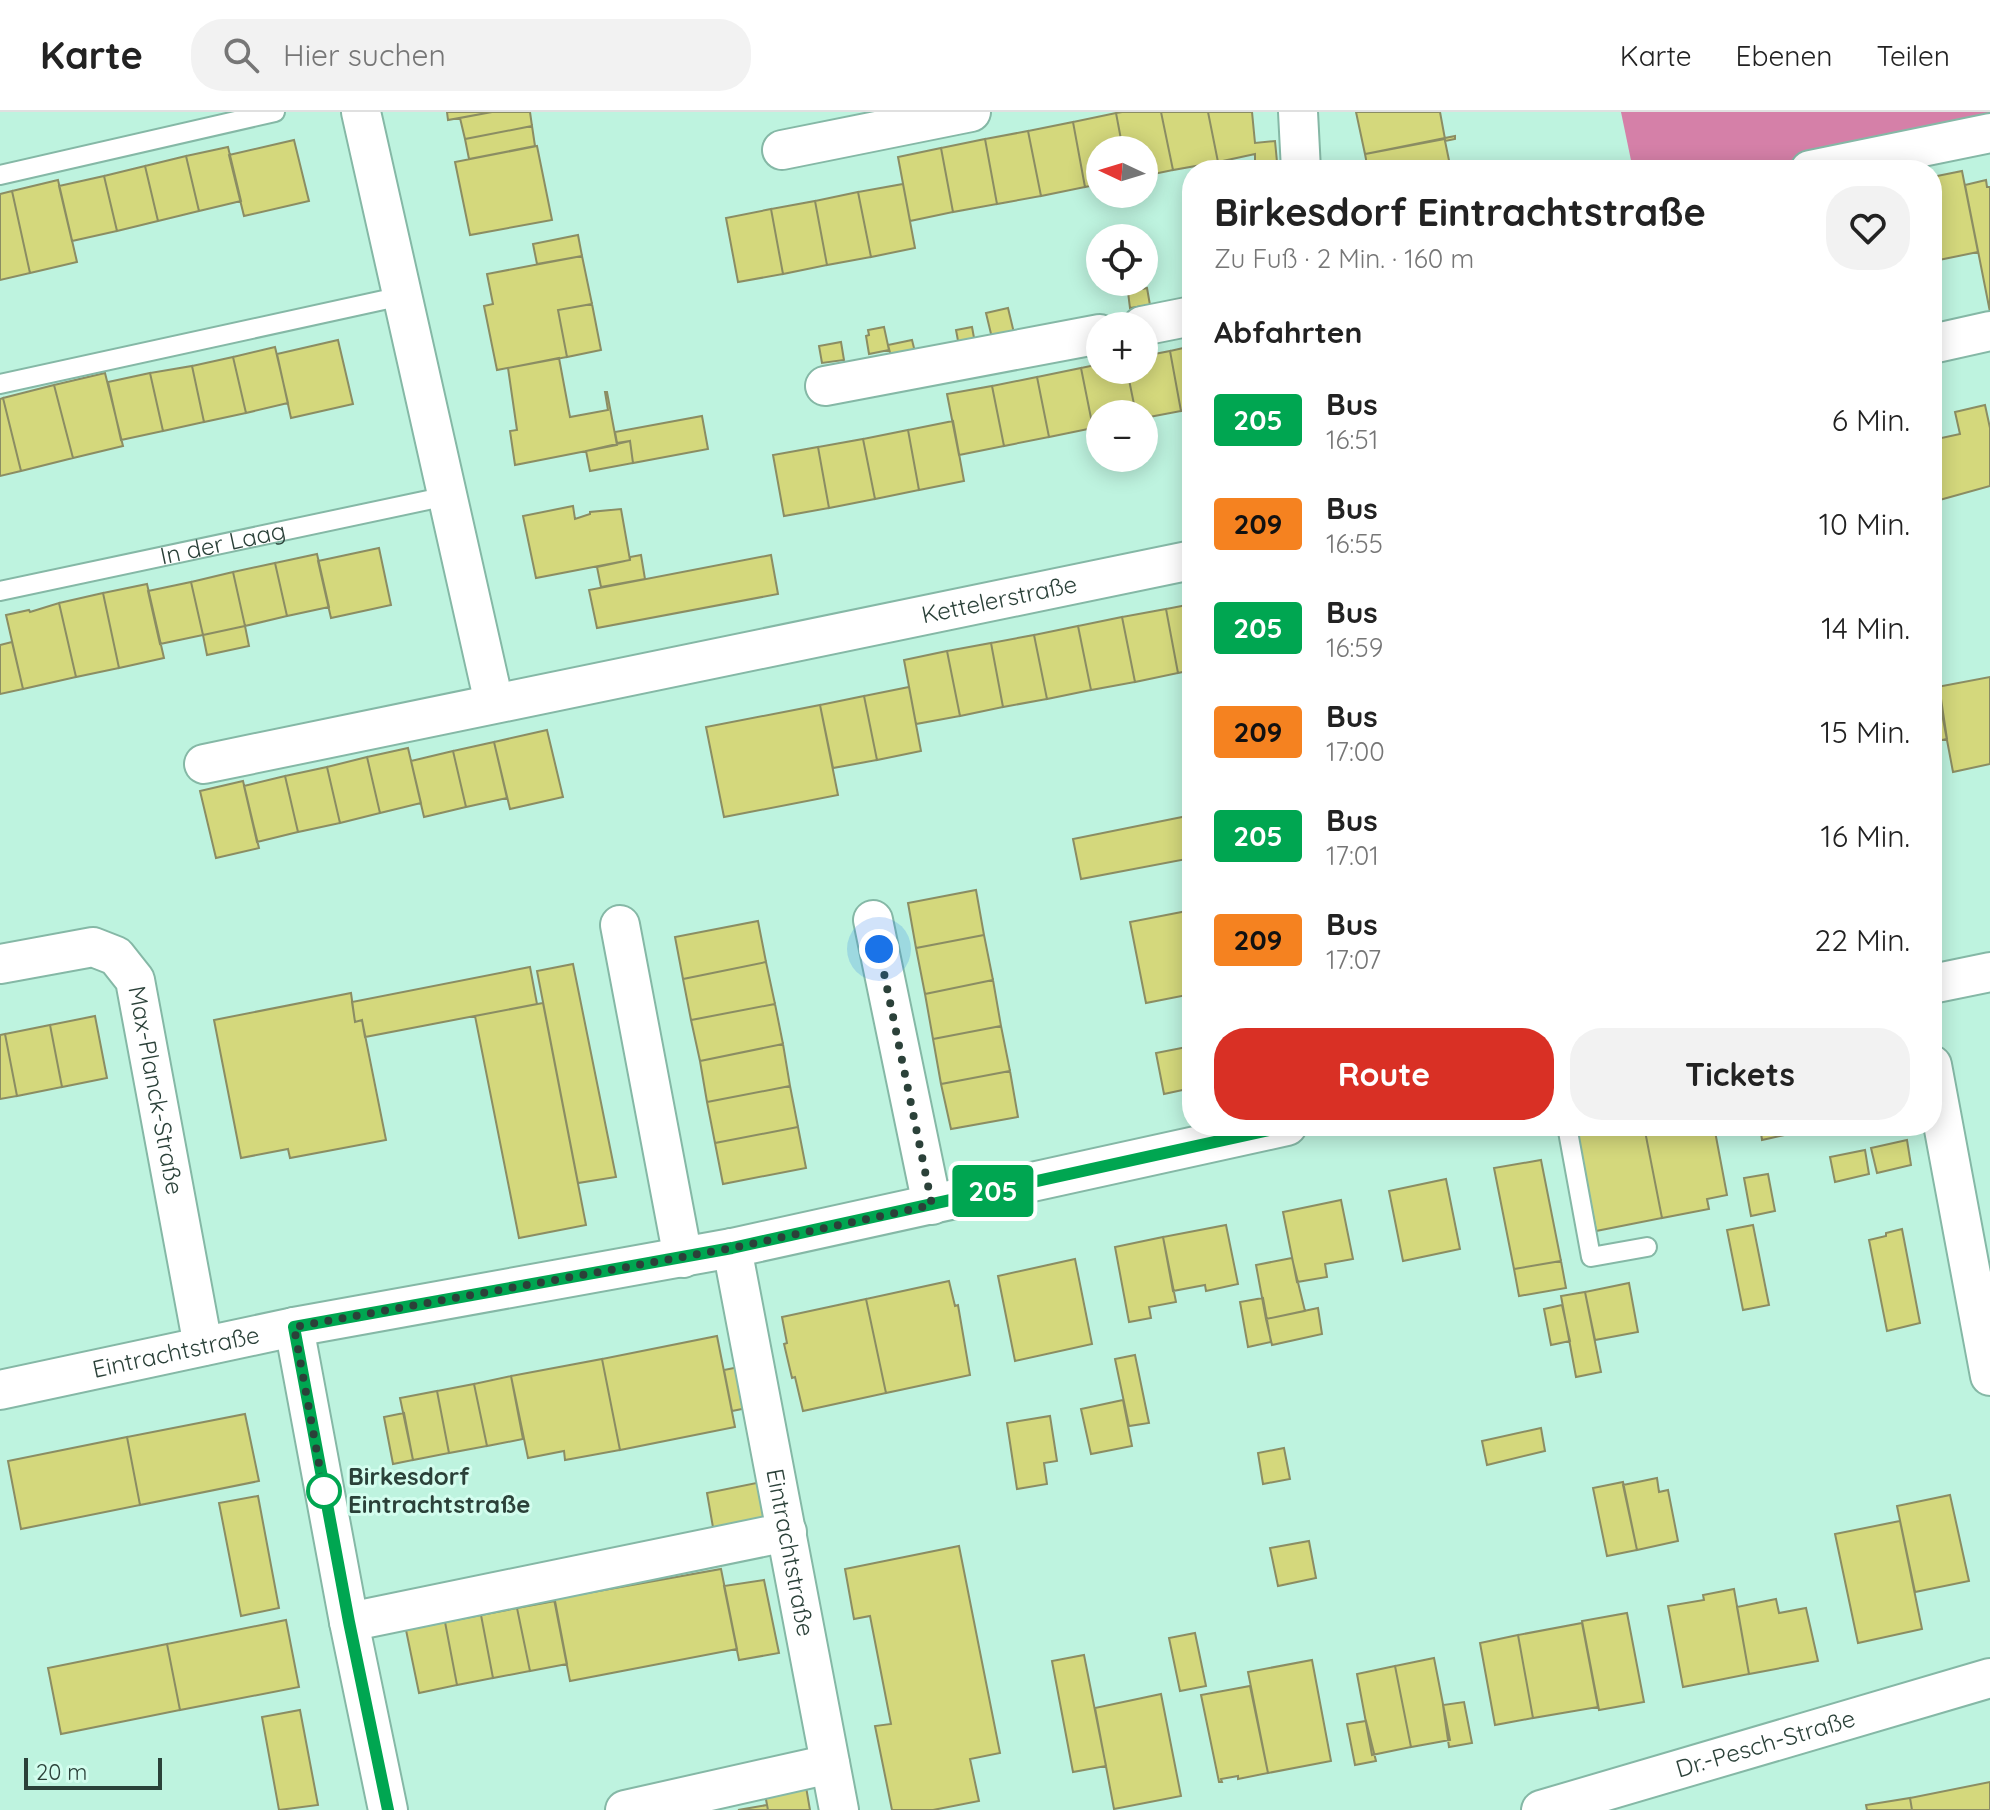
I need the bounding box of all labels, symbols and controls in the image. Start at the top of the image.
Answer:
search box [191,19,751,91]
text: Karte [40,31,143,79]
icon: search [219,33,263,77]
text: Hier suchen [283,36,446,74]
text: Karte [1620,38,1692,73]
text: Ebenen [1736,38,1832,73]
text: Teilen [1876,38,1950,73]
north arrow [1086,136,1158,208]
map controls [1086,136,1158,472]
button: heart [1826,186,1910,270]
text: Birkesdorf Eintrachtstraße [1214,188,1706,236]
button: locate [1086,224,1158,296]
text: Zu Fuß · 2 Min. · 160 m [1214,242,1474,275]
button: + [1086,312,1158,384]
text: Abfahrten [1214,313,1362,351]
text: Bus [1326,385,1378,423]
button: − [1086,400,1158,472]
text: 6 Min. [1832,401,1910,439]
text: 205 [1233,402,1283,437]
text: 16:51 [1326,423,1378,456]
text: Bus [1326,489,1378,527]
text: 10 Min. [1819,505,1910,543]
text: 209 [1233,506,1283,541]
street label: In der Laag [157,515,288,571]
text: 16:55 [1326,527,1383,560]
street label: Kettelerstraße [919,568,1079,630]
text: Bus [1326,593,1378,631]
text: 14 Min. [1821,609,1910,647]
text: 205 [1233,610,1283,645]
text: 16:59 [1326,631,1383,664]
text: Bus [1326,697,1378,735]
text: 15 Min. [1820,713,1910,751]
text: 209 [1233,714,1283,749]
text: 17:00 [1326,735,1385,768]
text: Bus [1326,801,1378,839]
text: 16 Min. [1821,817,1910,855]
text: 205 [1233,818,1283,853]
text: 17:01 [1326,839,1379,872]
text: Bus [1326,905,1378,943]
text: 22 Min. [1815,921,1910,959]
text: 209 [1233,922,1283,957]
your location [859,929,899,969]
text: 17:07 [1326,943,1381,976]
street label: Max-Planck-Straße [122,983,191,1197]
button: Route [1214,1028,1554,1120]
button: Tickets [1570,1028,1910,1120]
line badge: 205 [947,1165,1039,1217]
text: 205 [968,1173,1018,1208]
street label: Eintrachtstraße [90,1319,262,1384]
place label: Birkesdorf Eintrachtstraße [348,1461,530,1519]
street label: Eintrachtstraße [760,1466,822,1639]
marker: Birkesdorf Eintrachtstraße [307,1474,341,1508]
street label: Dr.-Pesch-Straße [1672,1703,1858,1784]
scale bar [24,1754,162,1790]
text: 20 m [36,1758,87,1786]

